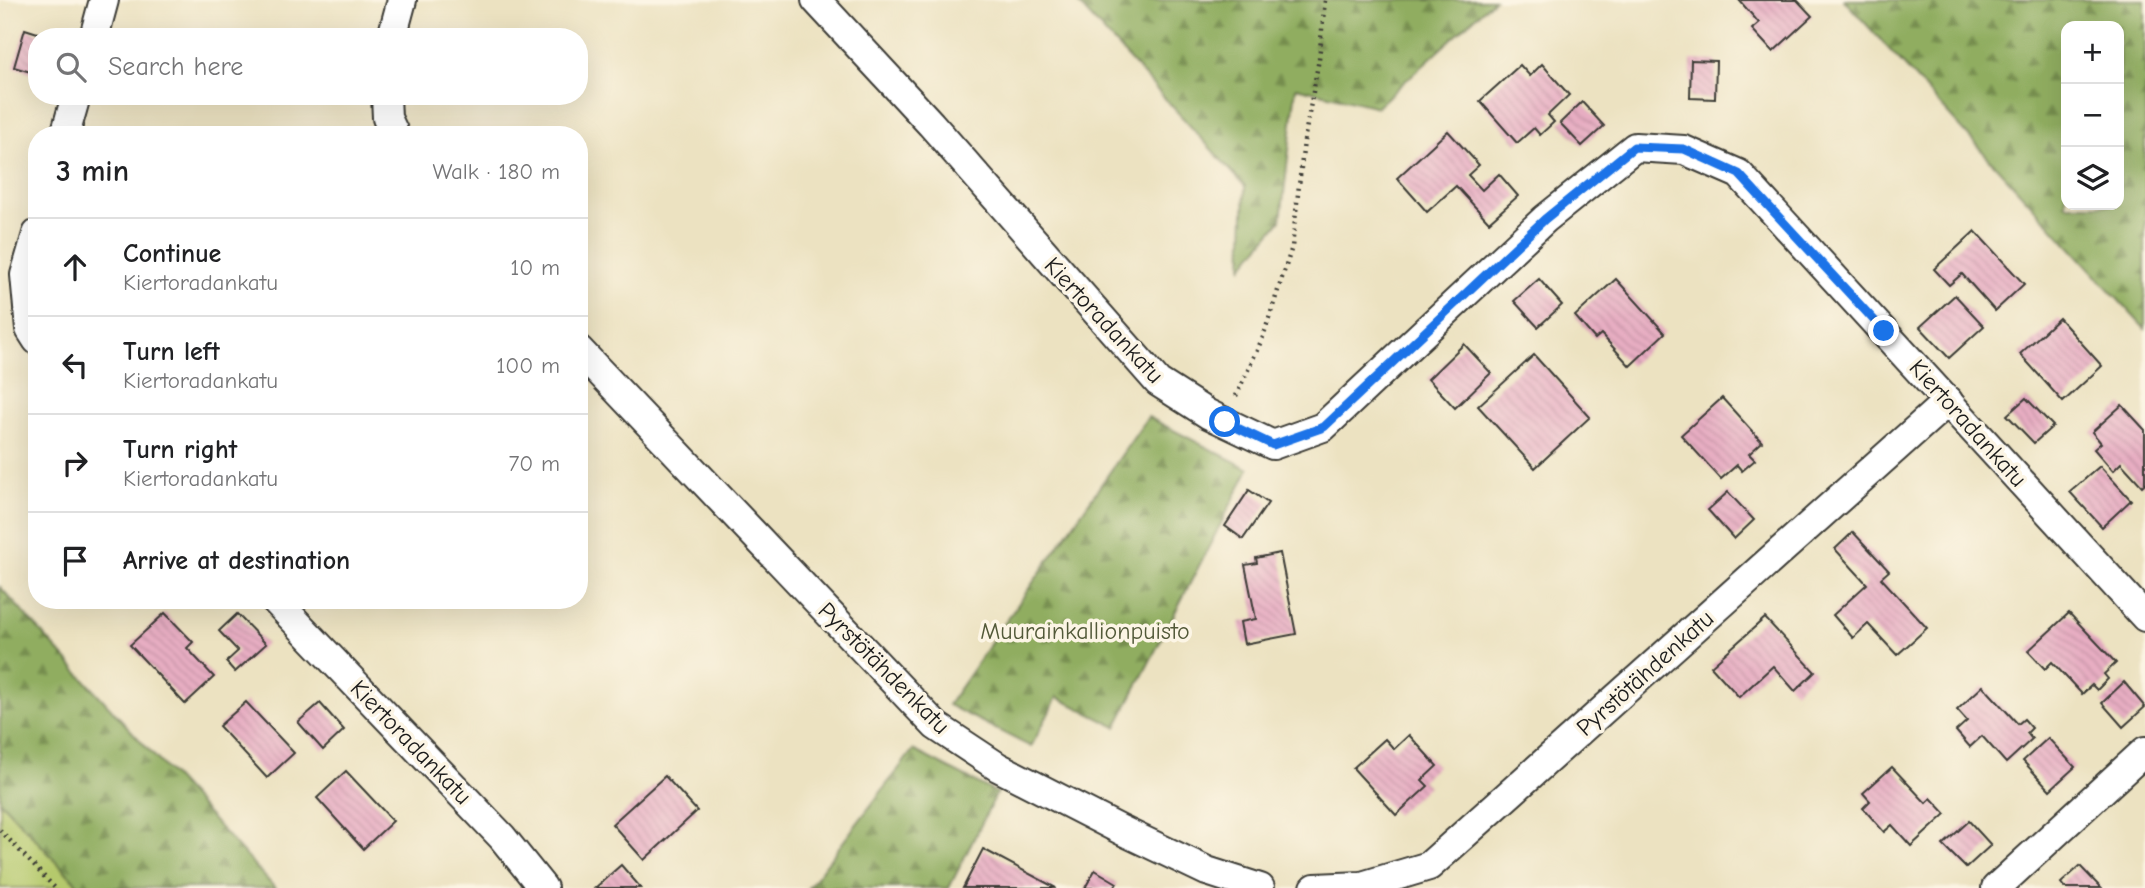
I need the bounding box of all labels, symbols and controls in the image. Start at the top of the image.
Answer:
map controls [2061,21,2124,210]
button: + [2061,21,2124,84]
search box [28,28,588,105]
icon: search [52,48,90,86]
text: Search here [108,52,243,82]
button: − [2061,84,2124,147]
button: layers [2061,147,2124,210]
text: 3 min [56,154,129,189]
text: Walk · 180 m [433,158,560,185]
text: Continue [123,239,221,269]
icon: ahead [56,248,94,286]
street label: Kiertoradankatu [1039,251,1169,389]
text: 10 m [510,254,560,281]
text: Kiertoradankatu [123,269,278,296]
route end [1868,315,1899,346]
text: Turn left [123,337,220,367]
icon: left [56,346,94,384]
text: 100 m [496,352,560,379]
street label: Kiertoradankatu [1903,354,2033,492]
text: Kiertoradankatu [123,367,278,394]
route start [1209,406,1240,437]
text: Turn right [123,435,237,465]
icon: right [56,444,94,482]
text: 70 m [508,450,560,477]
text: Kiertoradankatu [123,465,278,492]
icon: arrive [56,542,94,580]
text: Arrive at destination [123,546,350,576]
street label: Pyrstötähdenkatu [812,596,956,740]
street label: Pyrstötähdenkatu [1571,604,1719,742]
park label: Muurainkallionpuisto [980,617,1190,645]
street label: Kiertoradankatu [345,674,477,810]

